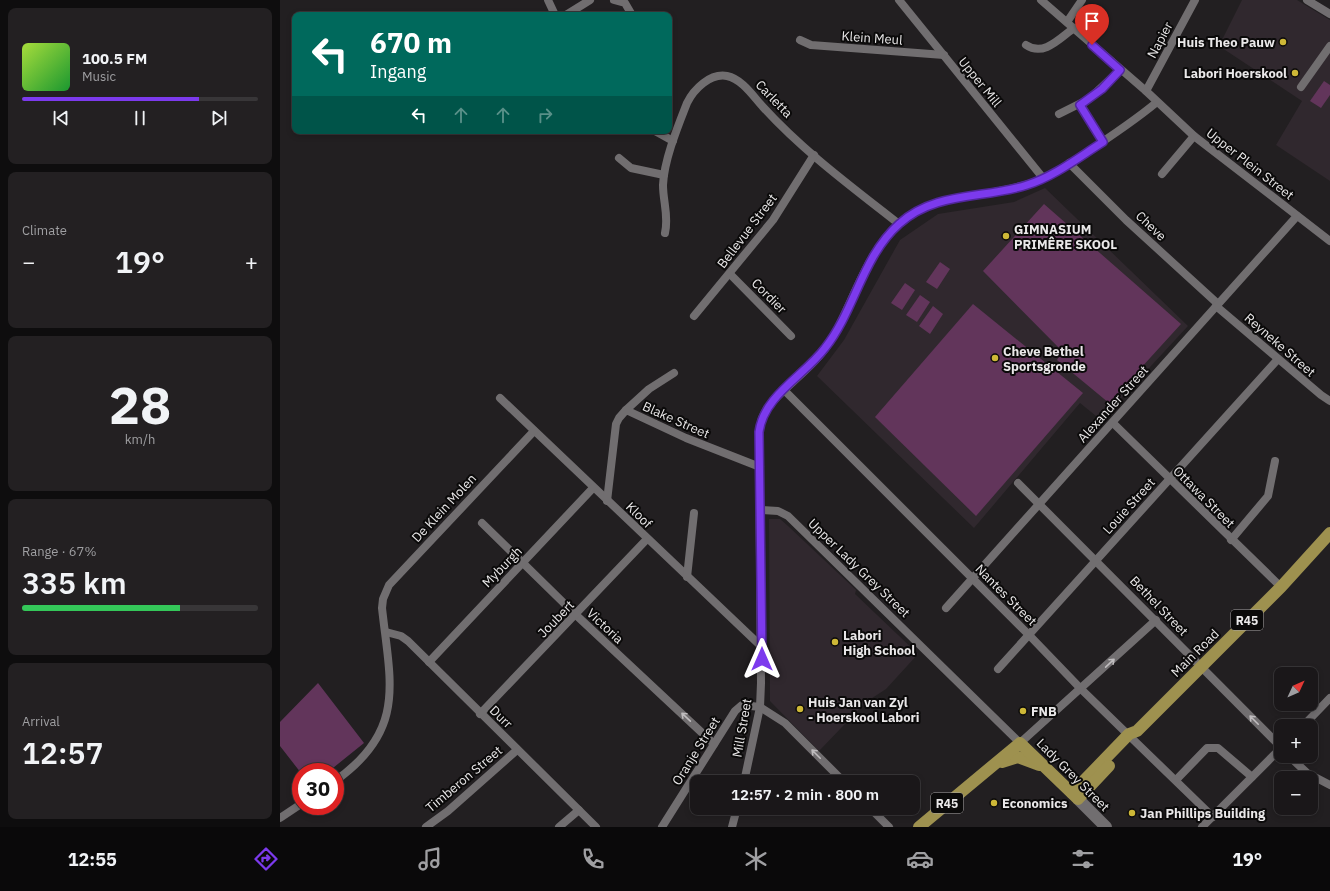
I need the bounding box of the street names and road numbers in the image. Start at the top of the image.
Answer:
street label: Napier [1143,19,1177,61]
street label: Klein Meul [841,27,904,49]
street label: Upper Mill [955,53,1006,111]
street label: Carletta [752,76,796,122]
street label: Upper Plein Street [1203,124,1297,204]
street label: Bellevue Street [713,190,781,272]
street label: Cheve [1132,208,1170,244]
street label: Cordier [748,275,790,317]
street label: Reyneke Street [1241,309,1319,381]
street label: Alexander Street [1074,362,1152,446]
street label: Blake Street [640,398,712,442]
street label: Ottawa Street [1169,462,1239,532]
street label: De Klein Molen [408,470,480,546]
street label: Louie Street [1099,474,1159,538]
street label: Kloof [622,498,656,532]
street label: Upper Lady Grey Street [804,515,914,621]
street label: Myburgh [478,543,526,591]
street label: Nantes Street [972,561,1040,629]
street label: Bethel Street [1126,572,1192,640]
street label: Joubert [534,597,578,641]
street label: Victoria [583,605,627,647]
road number: R45 [1231,610,1263,630]
street label: Main Road [1167,625,1223,681]
street label: Mill Street [728,697,756,759]
street label: Durr [486,702,516,732]
street label: Oranje Street [668,714,724,788]
street label: Lady Grey Street [1033,735,1113,815]
street label: Timberon Street [422,742,506,816]
road number: R45 [931,793,963,813]

